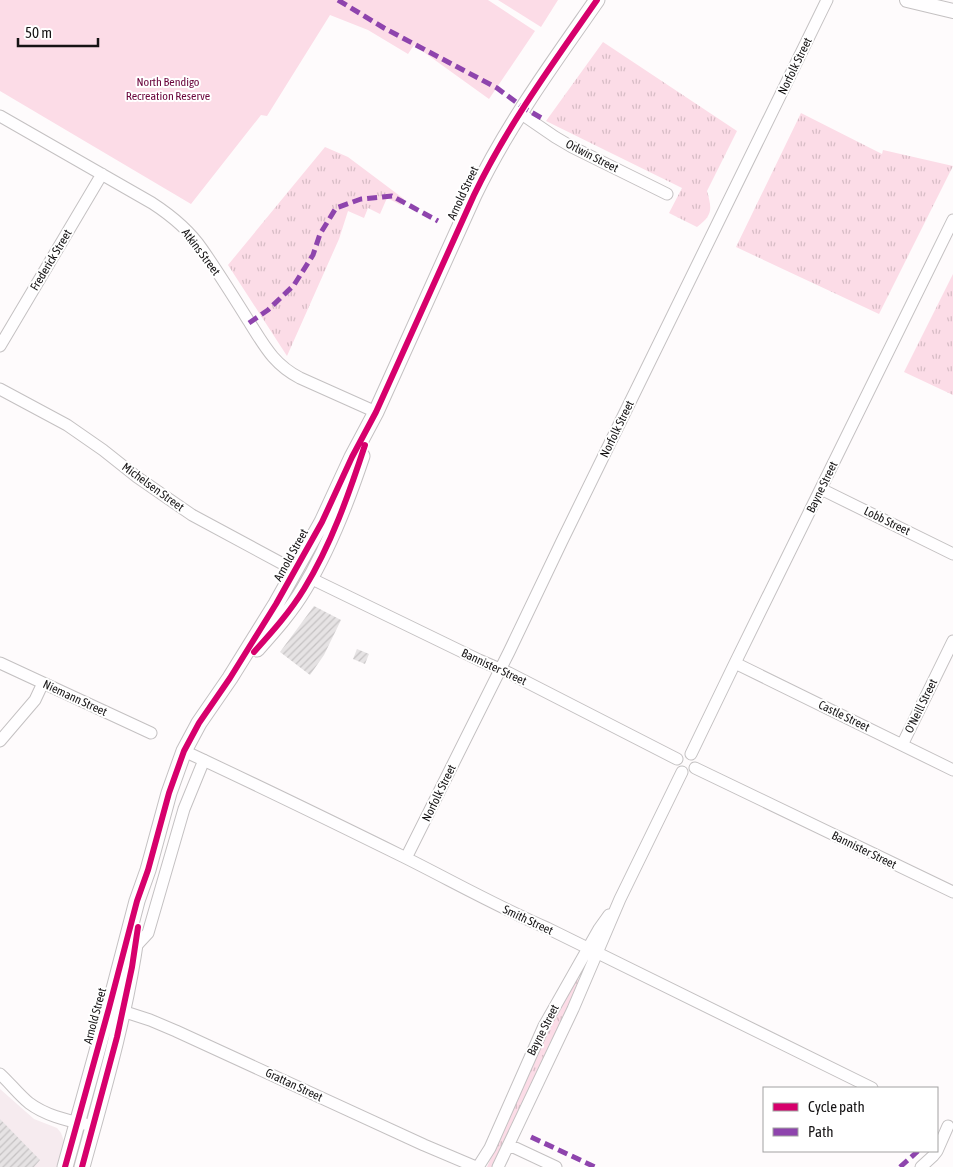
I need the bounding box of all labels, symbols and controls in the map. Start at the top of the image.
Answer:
scale bar [18,15,98,47]
text: 50 m [25,24,52,41]
street label: Norfolk Street [775,35,815,97]
park label: North Bendigo Recreation Reserve [126,75,210,103]
street label: Orlwin Street [563,137,621,175]
street label: Arnold Street [444,163,482,222]
street label: Atkins Street [179,226,223,279]
street label: Frederick Street [27,227,75,293]
street label: Norfolk Street [597,398,637,460]
street label: Bayne Street [804,459,841,515]
street label: Michelsen Street [119,460,187,514]
street label: Lobb Street [862,504,913,538]
street label: Arnold Street [271,526,311,584]
street label: Bannister Street [459,646,529,688]
street label: O'Neill Street [902,676,940,735]
street label: Niemann Street [41,677,110,719]
street label: Castle Street [816,698,872,735]
street label: Norfolk Street [419,762,459,824]
street label: Bannister Street [829,828,899,872]
street label: Smith Street [501,902,556,938]
street label: Arnold Street [81,986,109,1046]
street label: Bayne Street [524,1002,562,1058]
street label: Grattan Street [263,1066,325,1105]
legend [763,1087,938,1152]
text: Cycle path [808,1098,865,1115]
text: Path [808,1123,834,1140]

